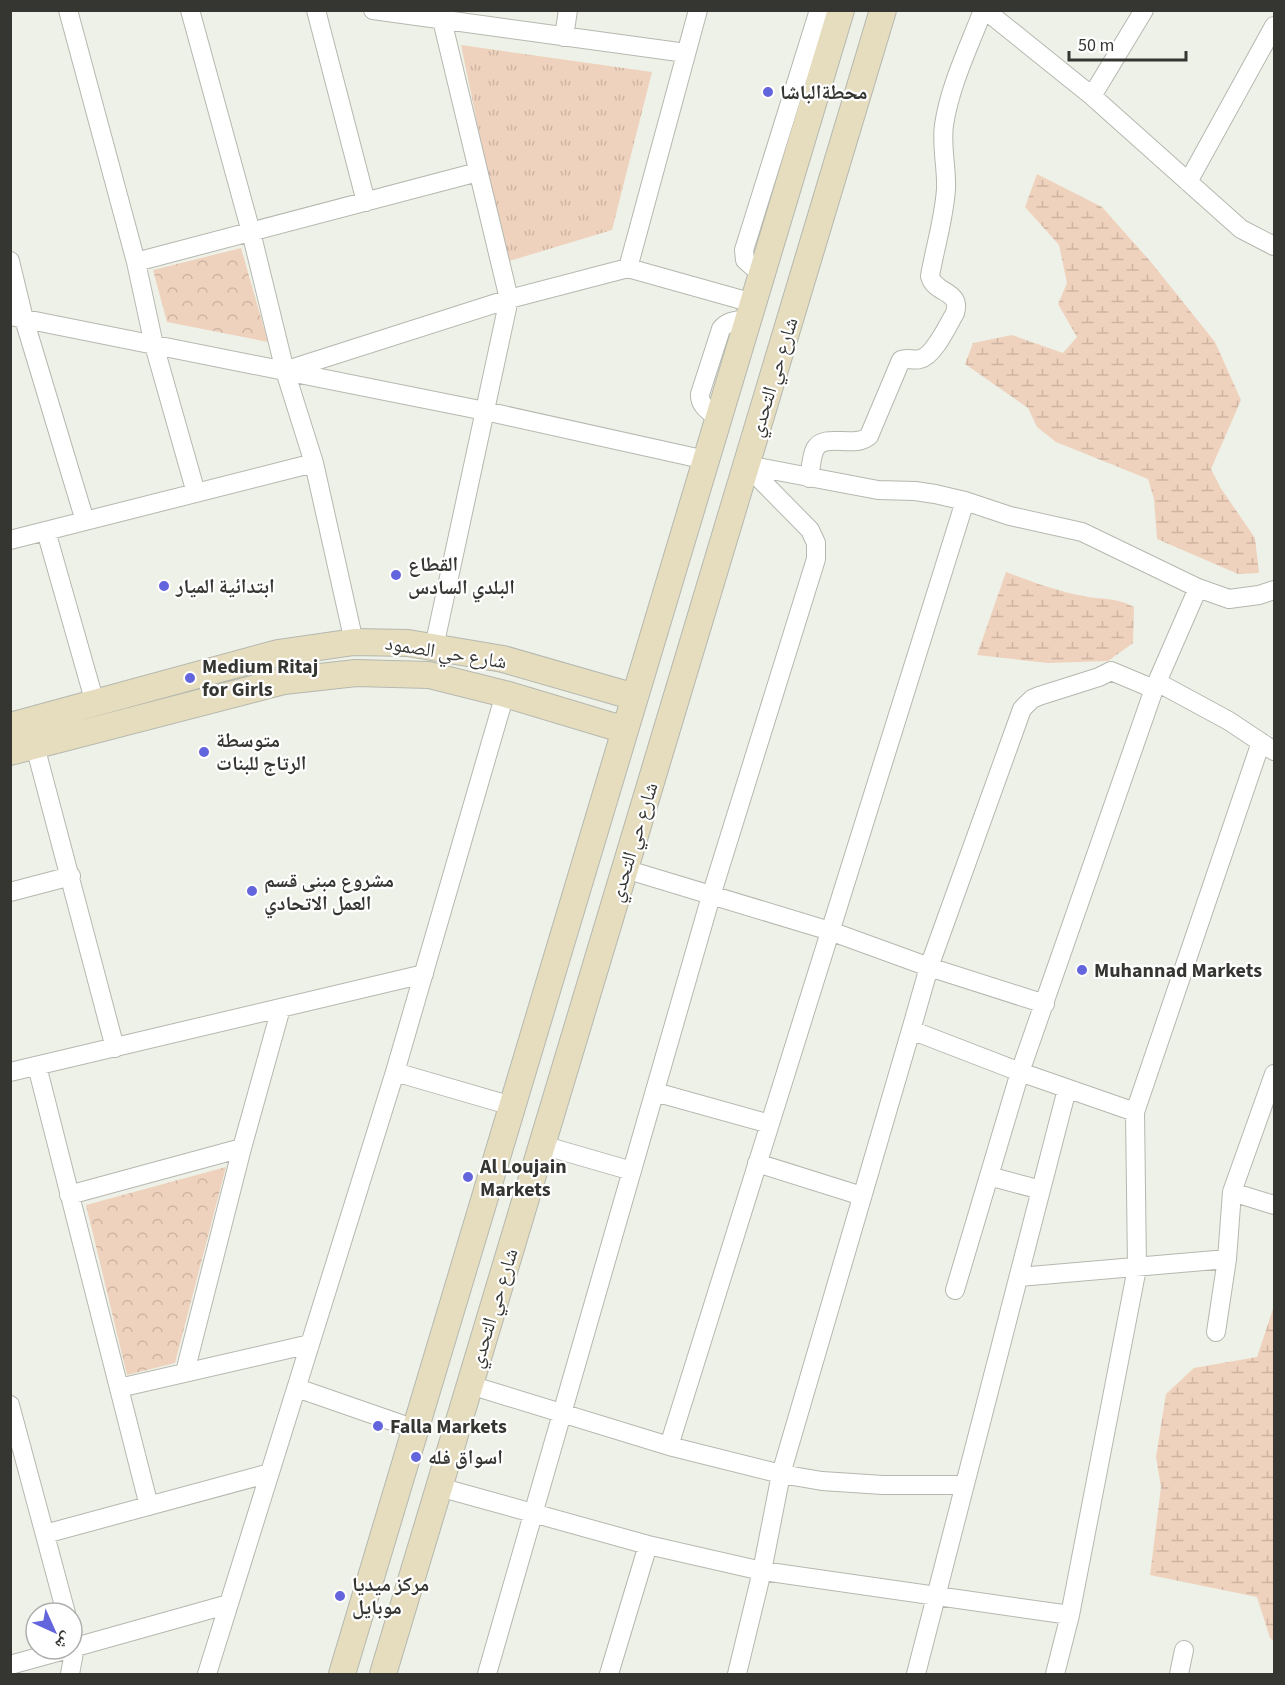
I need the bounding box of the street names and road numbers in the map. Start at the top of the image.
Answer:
street label: شارع حي التحدي [742,314,806,441]
street label: شارع حي الصمود [383,630,509,677]
street label: شارع حي التحدي [602,779,666,906]
street label: شارع حي التحدي [462,1245,526,1372]

